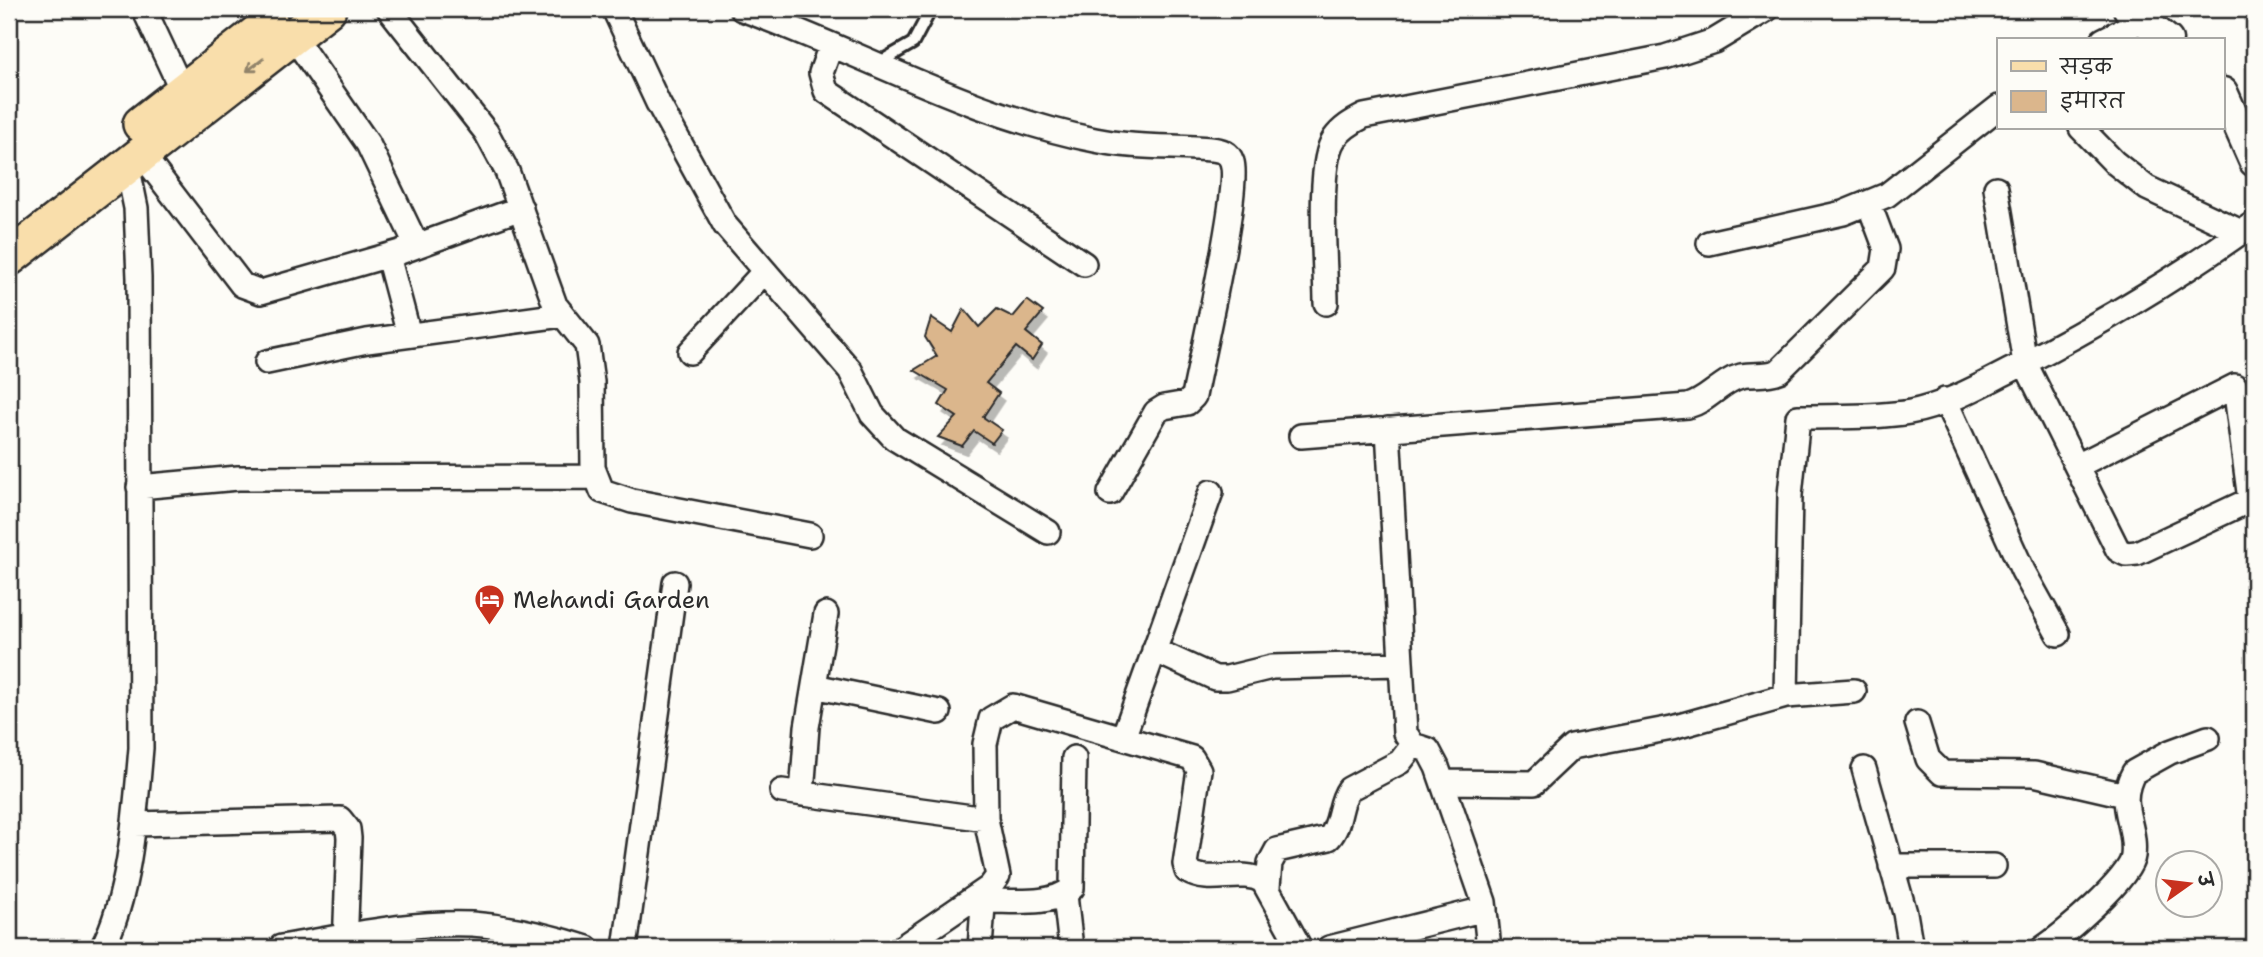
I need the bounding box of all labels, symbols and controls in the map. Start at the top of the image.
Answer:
legend [1997,38,2224,130]
text: सड़क [2059,53,2113,81]
one-way arrow [246,57,264,72]
text: इमारत [2060,87,2126,115]
hotel icon: Mehandi Garden [473,583,507,627]
place label: Mehandi Garden [513,584,710,616]
north arrow [2154,848,2224,918]
text: उ [2191,869,2219,891]

